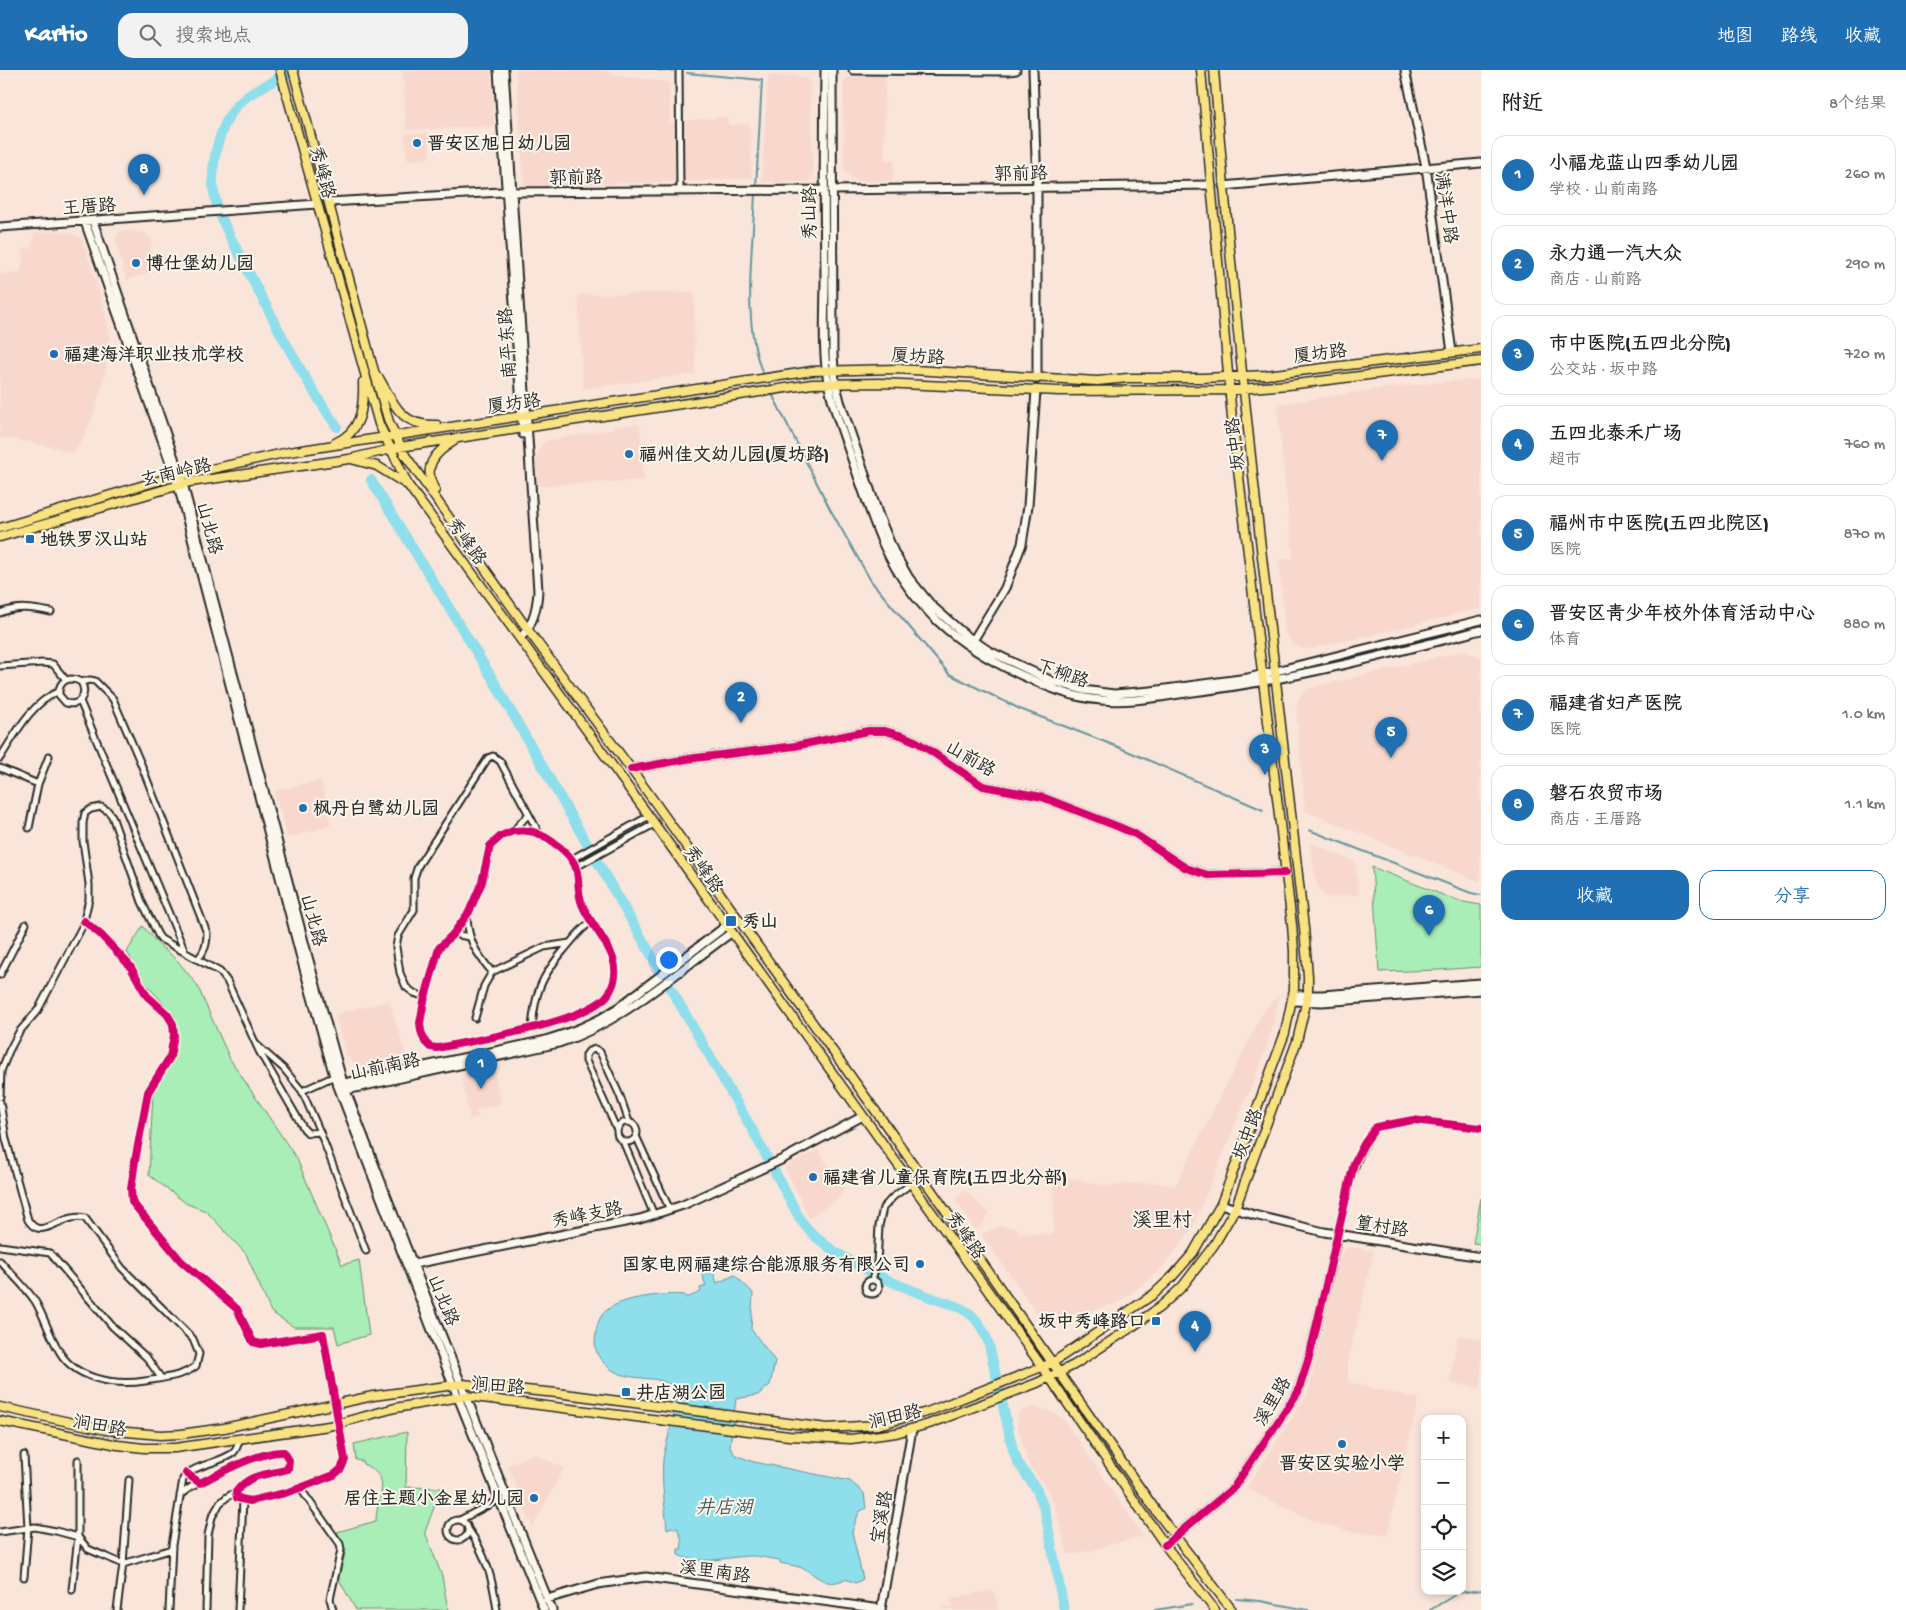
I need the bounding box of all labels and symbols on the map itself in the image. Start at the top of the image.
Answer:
place label: 晋安区旭日幼儿园 [427,134,571,156]
marker: 晋安区旭日幼儿园 [411,137,423,149]
street label: 秀峰路 [303,144,339,201]
pin: 8 [128,154,160,195]
street label: 郭前路 [994,164,1048,186]
street label: 郭前路 [549,168,603,190]
street label: 满洋中路 [1429,171,1461,245]
street label: 秀山路 [800,186,822,240]
street label: 王厝路 [61,195,117,221]
place label: 博仕堡幼儿园 [146,254,254,276]
marker: 博仕堡幼儿园 [130,257,142,269]
street label: 南平东路 [496,306,522,380]
street label: 厦坊路 [1292,341,1348,369]
place label: 福建海洋职业技术学校 [64,345,244,367]
street label: 厦坊路 [890,346,945,370]
marker: 福建海洋职业技术学校 [48,348,60,360]
street label: 厦坊路 [486,390,543,420]
street label: 坂中路 [1223,416,1251,472]
pin: 7 [1366,420,1398,461]
place label: 福州佳文幼儿园(厦坊路) [639,445,829,467]
marker: 福州佳文幼儿园(厦坊路) [623,448,635,460]
street label: 玄南岭路 [139,455,214,493]
street label: 山北路 [190,500,226,557]
street label: 秀峰路 [441,514,490,570]
place label: 地铁罗汉山站 [40,530,148,552]
marker: 地铁罗汉山站 [24,533,36,545]
street label: 下柳路 [1033,656,1091,694]
pin: 2 [725,682,757,723]
pin: 5 [1375,717,1407,758]
pin: 3 [1249,734,1281,775]
street label: 山前路 [941,737,999,783]
place label: 枫丹白鹭幼儿园 [313,799,439,821]
marker: 枫丹白鹭幼儿园 [297,802,309,814]
street label: 秀峰路 [678,842,727,899]
street label: 山北路 [294,892,330,949]
pin: 6 [1413,895,1445,936]
place label: 秀山 [742,912,778,934]
marker: 秀山 [724,914,738,928]
your location [656,947,682,973]
pin: 1 [465,1048,497,1089]
street label: 山前南路 [348,1050,423,1086]
street label: 坂中路 [1229,1106,1269,1164]
place label: 福建省儿童保育院(五四北分部) [823,1168,1067,1190]
marker: 福建省儿童保育院(五四北分部) [807,1171,819,1183]
street label: 秀峰支路 [550,1198,625,1234]
street label: 秀峰路 [940,1208,989,1265]
district label: 溪里村 [1132,1209,1192,1234]
street label: 篁村路 [1353,1213,1410,1243]
place label: 国家电网福建综合能源服务有限公司 [622,1255,910,1277]
marker: 国家电网福建综合能源服务有限公司 [914,1258,926,1270]
street label: 山北路 [422,1272,462,1330]
pin: 4 [1179,1311,1211,1352]
place label: 坂中秀峰路口 [1038,1312,1146,1334]
marker: 坂中秀峰路口 [1150,1315,1162,1327]
street label: 溪里路 [1250,1373,1297,1431]
street label: 涧田路 [470,1374,526,1400]
place label: 井店湖公园 [636,1383,726,1405]
marker: 井店湖公园 [620,1386,632,1398]
street label: 涧田路 [867,1401,924,1435]
street label: 涧田路 [71,1411,128,1442]
marker: 晋安区实验小学 [1336,1438,1348,1450]
place label: 晋安区实验小学 [1279,1454,1405,1476]
place label: 居住主题小金星幼儿园 [344,1489,524,1511]
street label: 宝溪路 [867,1489,898,1546]
marker: 居住主题小金星幼儿园 [528,1492,540,1504]
water label: 井店湖 [695,1497,754,1521]
street label: 溪里南路 [678,1557,752,1589]

